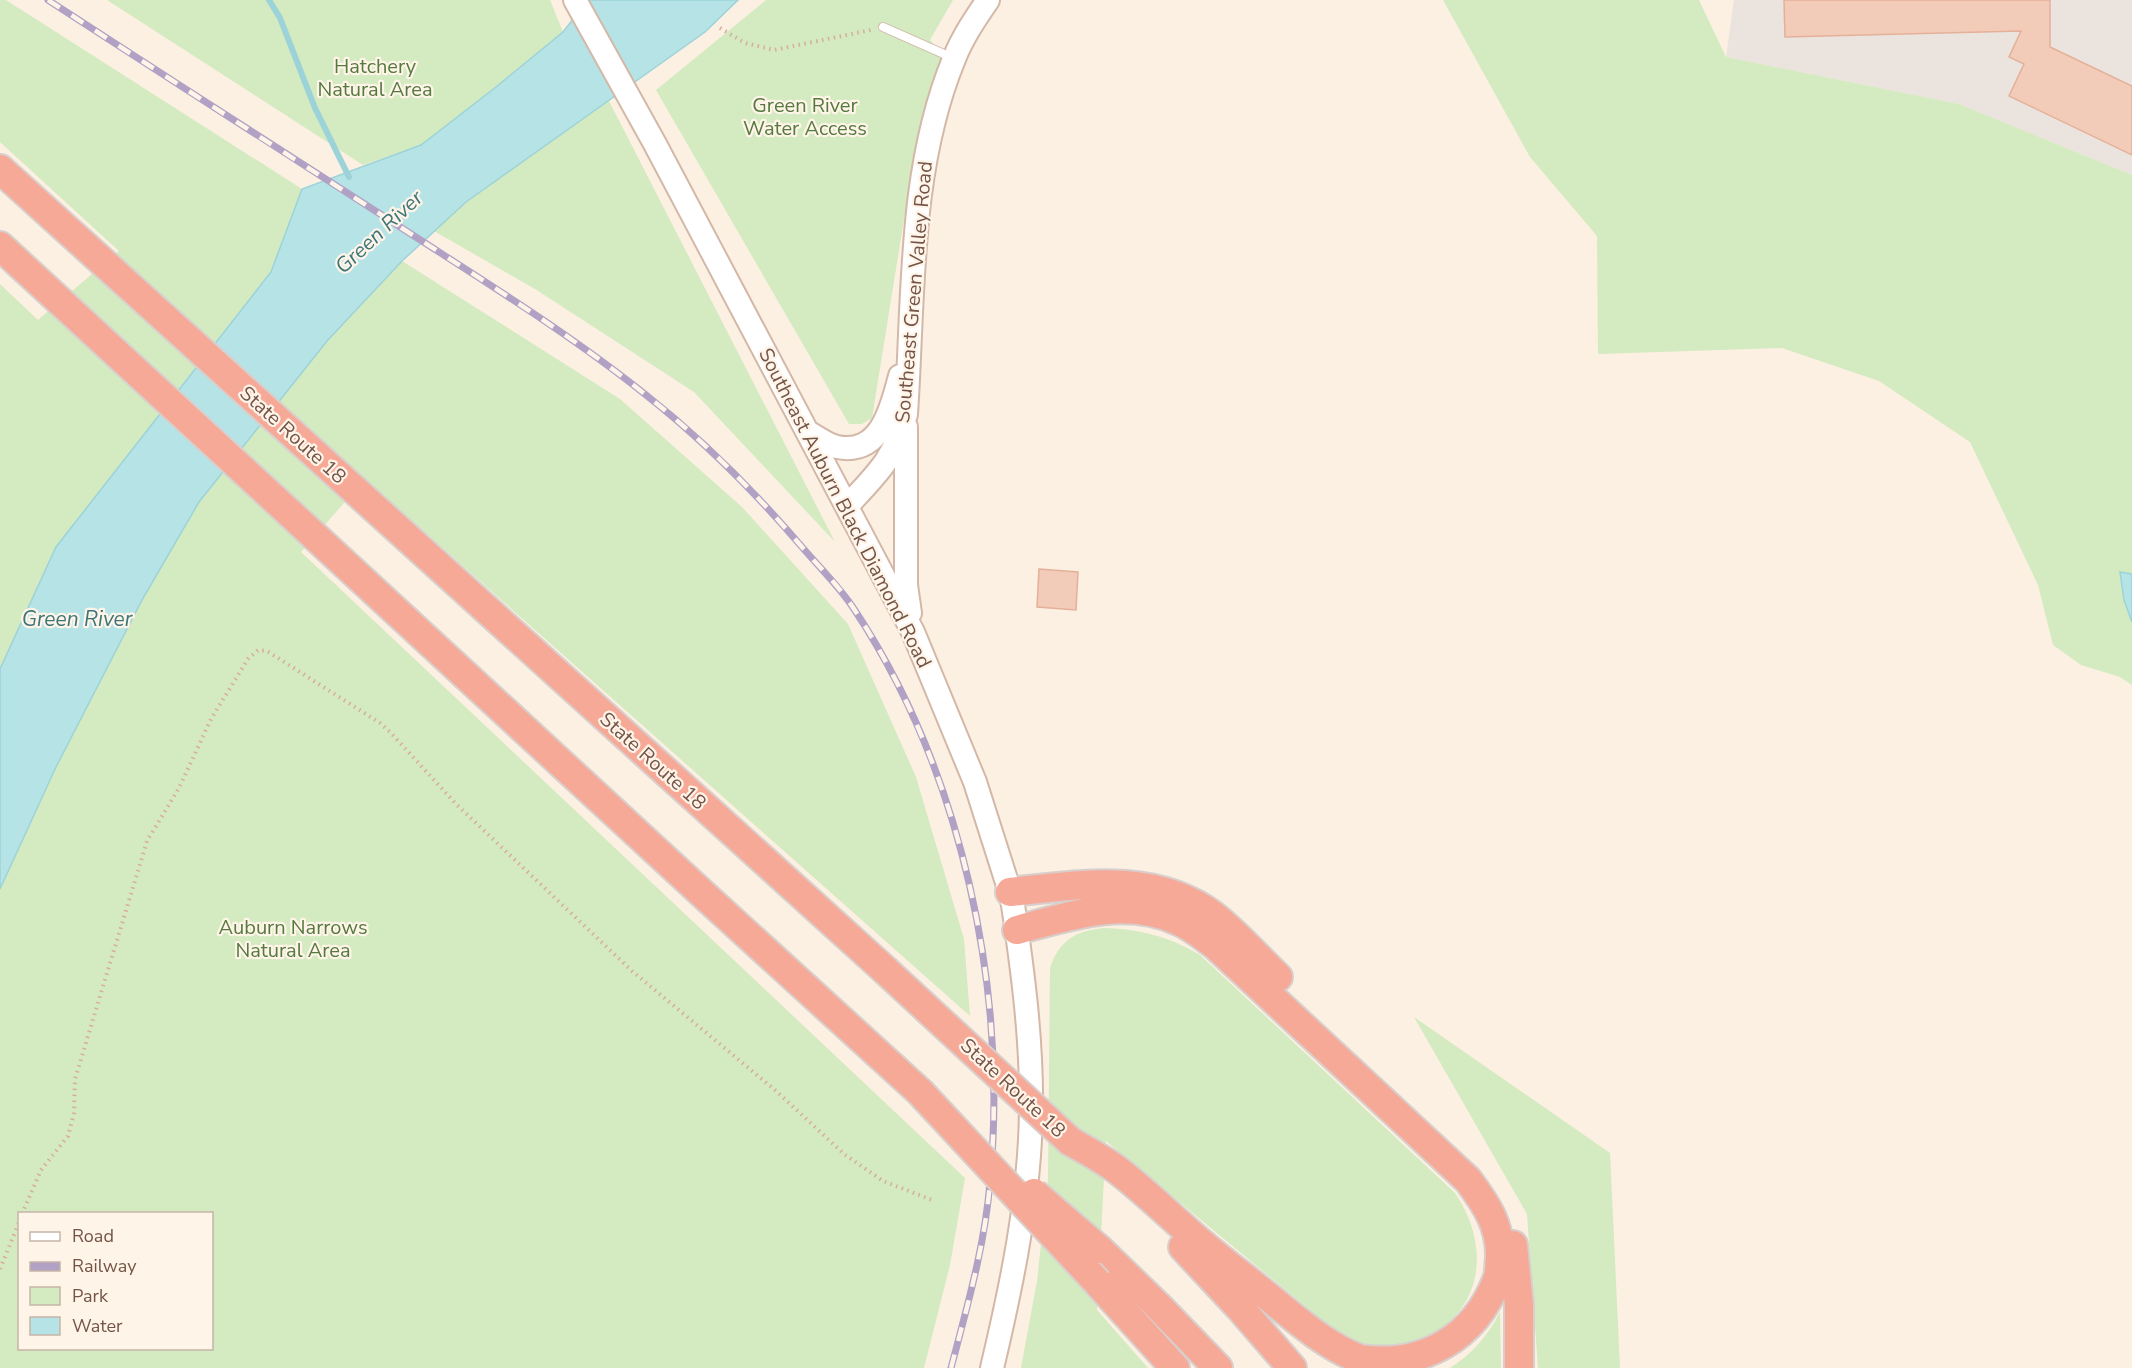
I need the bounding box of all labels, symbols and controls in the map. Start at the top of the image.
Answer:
park label: Hatchery Natural Area [317,53,433,103]
park label: Green River Water Access [743,92,867,142]
street label: Southeast Green Valley Road [889,160,939,424]
water label: Green River [329,184,429,280]
street label: Southeast Auburn Black Diamond Road [752,343,938,673]
street label: State Route 18 [234,380,352,490]
water label: Green River [22,605,133,633]
street label: State Route 18 [594,706,712,816]
park label: Auburn Narrows Natural Area [218,914,368,964]
street label: State Route 18 [955,1032,1071,1144]
legend [18,1212,213,1350]
text: Road [72,1224,114,1248]
text: Railway [72,1254,137,1278]
text: Park [72,1284,109,1308]
text: Water [72,1314,123,1338]

